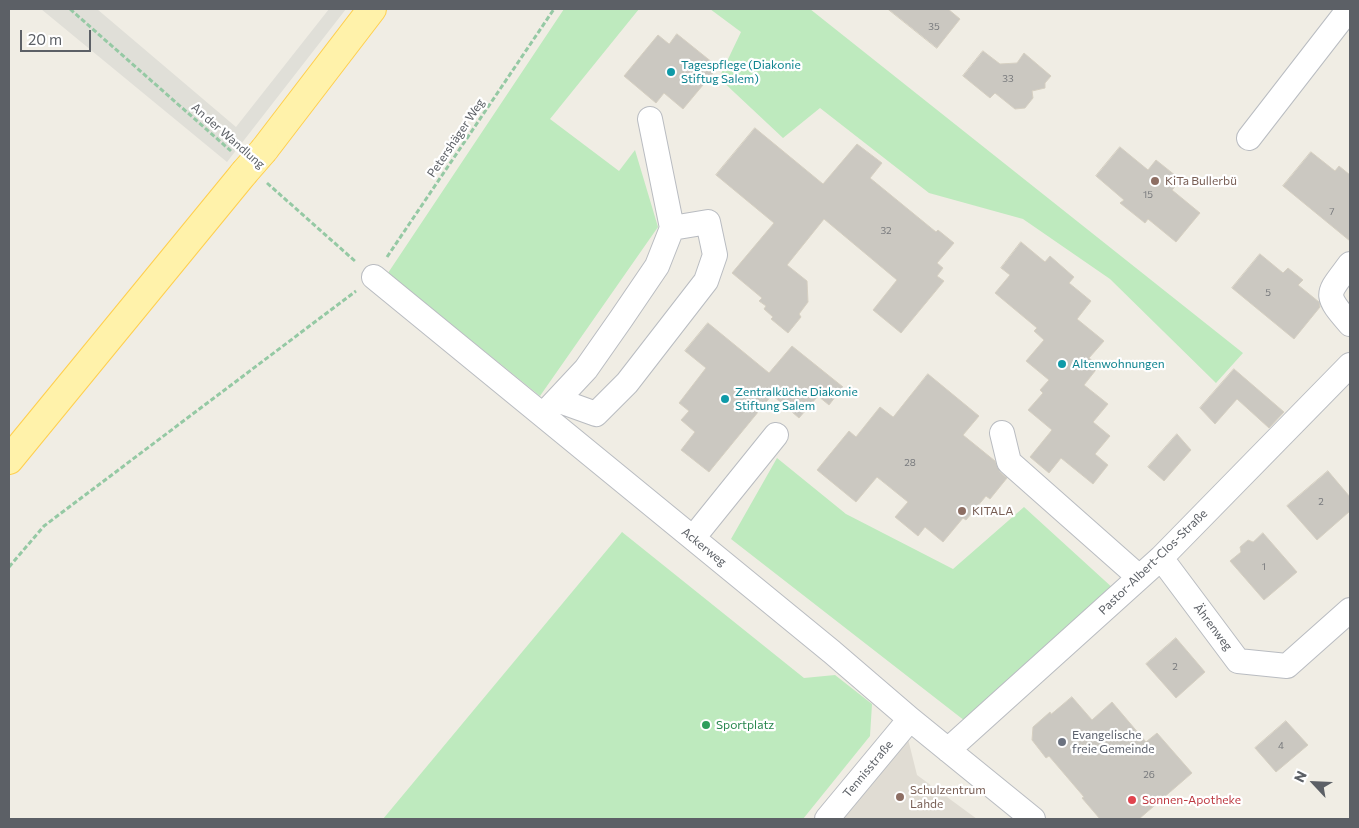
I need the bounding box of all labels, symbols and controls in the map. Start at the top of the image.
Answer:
scale bar [22,20,94,52]
house number: 35 [928,21,940,33]
text: 20 m [28,30,62,48]
place label: Tagespflege (Diakonie Stiftug Salem) [681,58,801,86]
marker: Tagespflege (Diakonie Stiftug Salem) [665,66,677,78]
house number: 33 [1002,73,1014,85]
street label: Petershäger Weg [424,96,488,180]
street label: An der Wandlung [188,100,268,172]
place label: KiTa Bullerbü [1165,174,1237,188]
marker: KiTa Bullerbü [1149,175,1161,187]
house number: 15 [1143,189,1153,201]
house number: 7 [1329,206,1335,218]
house number: 32 [880,225,892,237]
house number: 5 [1265,287,1271,299]
place label: Altenwohnungen [1072,357,1165,371]
marker: Altenwohnungen [1056,358,1068,370]
place label: Zentralküche Diakonie Stiftung Salem [735,385,858,413]
marker: Zentralküche Diakonie Stiftung Salem [719,393,731,405]
house number: 28 [904,457,916,469]
house number: 2 [1318,496,1324,508]
place label: KITALA [972,504,1013,518]
marker: KITALA [956,505,968,517]
street label: Pastor-Albert-Clos-Straße [1096,506,1210,618]
street label: Ackerweg [679,525,729,569]
house number: 1 [1262,561,1266,573]
street label: Ährenweg [1191,601,1235,653]
house number: 2 [1172,661,1178,673]
place label: Sportplatz [716,718,774,732]
marker: Sportplatz [700,719,712,731]
place label: Evangelische freie Gemeinde [1072,728,1155,756]
marker: Evangelische freie Gemeinde [1056,736,1068,748]
street label: Tennisstraße [840,737,896,801]
house number: 4 [1278,740,1284,752]
north arrow [1289,758,1339,808]
text: N [1290,768,1310,785]
house number: 26 [1143,769,1155,781]
place label: Schulzentrum Lahde [910,783,986,811]
marker: Schulzentrum Lahde [894,791,906,803]
place label: Sonnen-Apotheke [1142,793,1241,807]
marker: Sonnen-Apotheke [1126,794,1138,806]

